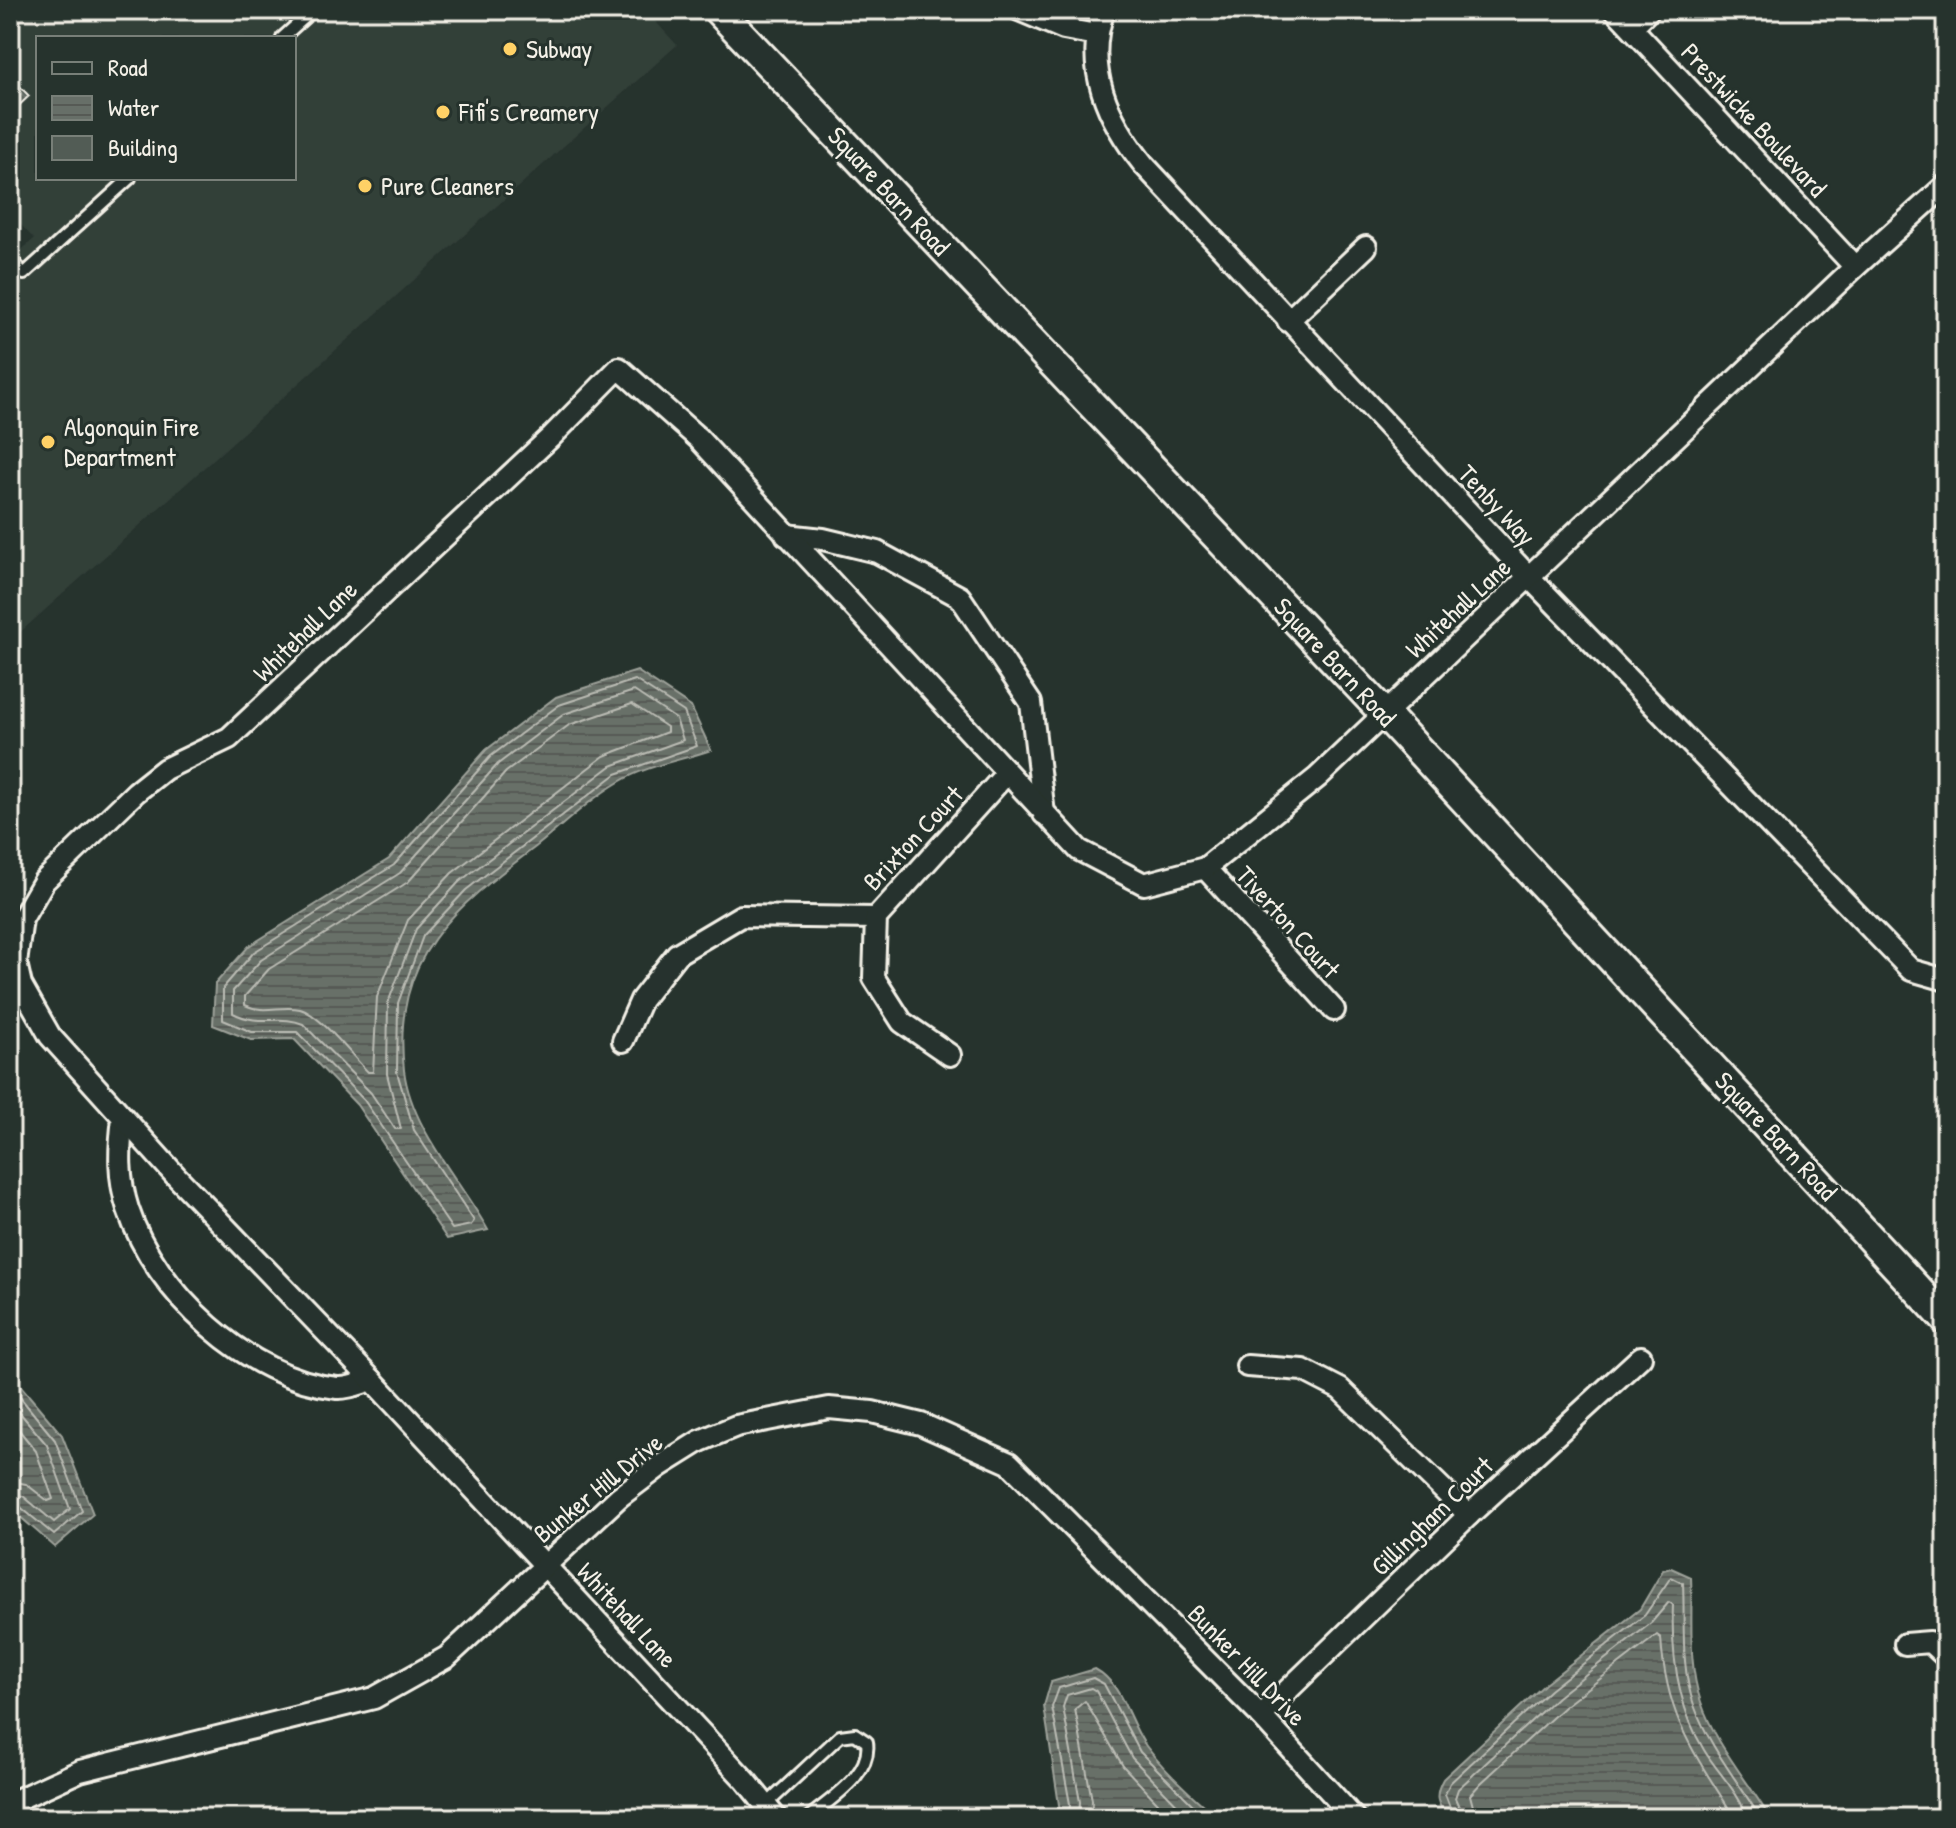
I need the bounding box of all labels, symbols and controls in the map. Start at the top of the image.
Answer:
place label: Subway [526,31,592,66]
street label: Prestwicke Boulevard [1674,35,1835,204]
legend [36,36,296,180]
marker: Subway [501,40,519,58]
text: Road [108,51,147,83]
text: Water [108,91,159,123]
place label: Fifi's Creamery [458,94,599,129]
marker: Fifi's Creamery [434,103,452,121]
street label: Square Barn Road [820,119,958,263]
text: Building [108,131,178,163]
place label: Pure Cleaners [381,168,514,203]
marker: Pure Cleaners [356,177,374,195]
place label: Algonquin Fire Department [64,409,199,474]
marker: Algonquin Fire Department [39,433,57,451]
street label: Tenby Way [1451,456,1544,553]
street label: Whitehall Lane [1397,550,1518,666]
street label: Whitehall Lane [245,572,364,689]
street label: Square Barn Road [1266,590,1404,734]
street label: Brixton Court [855,777,971,898]
street label: Tiverton Court [1229,858,1349,986]
street label: Square Barn Road [1707,1064,1845,1208]
street label: Bunker Hill Drive [526,1425,670,1550]
street label: Gillingham Court [1363,1448,1501,1583]
street label: Whitehall Lane [569,1554,685,1675]
street label: Bunker Hill Drive [1180,1596,1314,1733]

